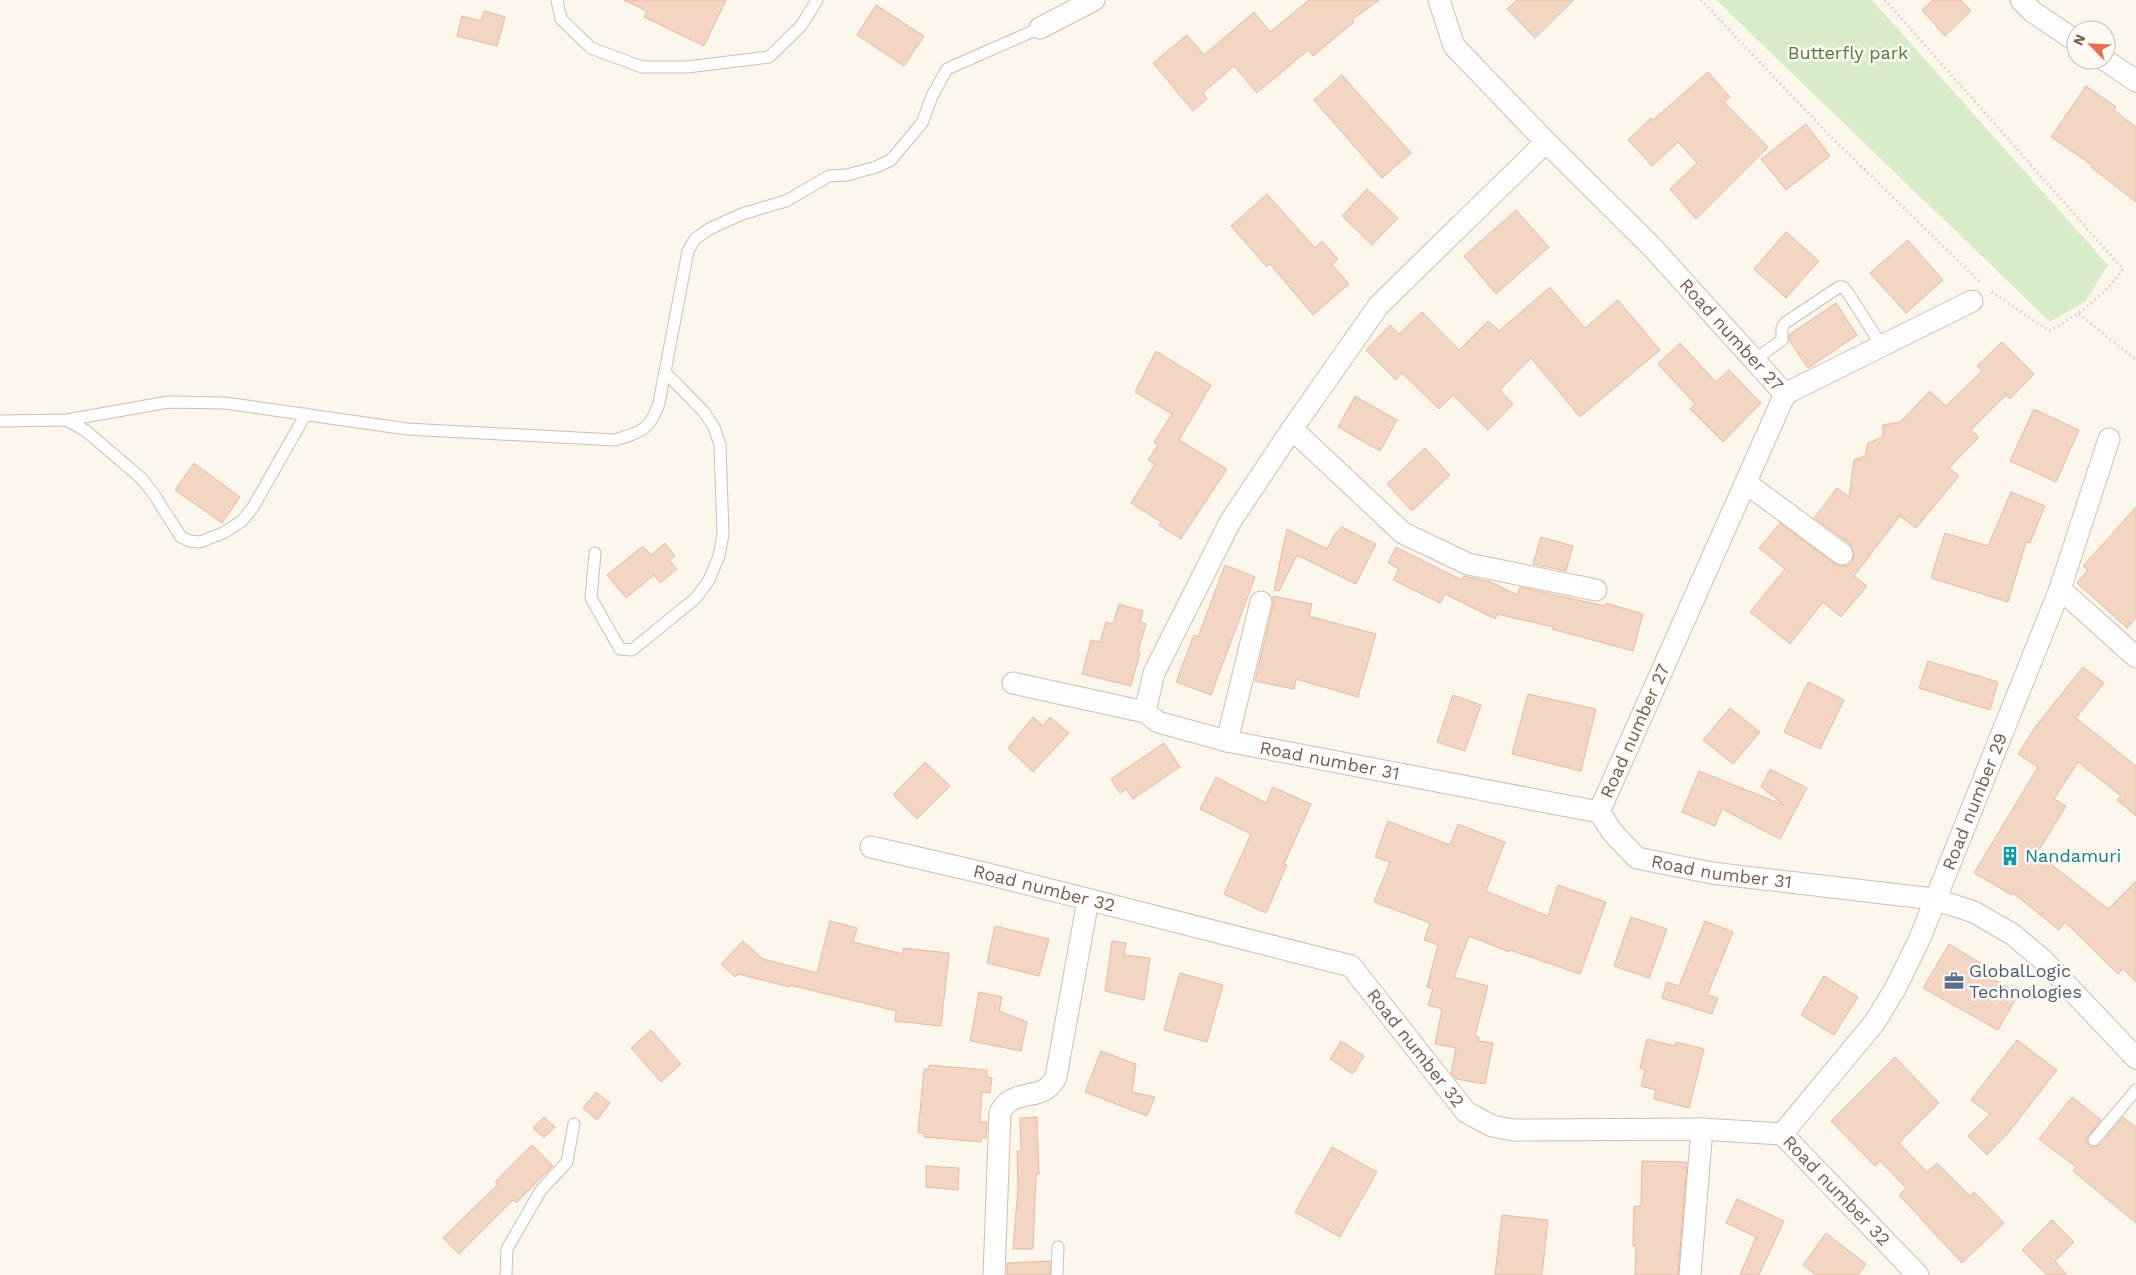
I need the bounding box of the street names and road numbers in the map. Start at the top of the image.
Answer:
street label: Road number 27 [1676,274,1788,395]
street label: Road number 27 [1596,661,1674,801]
street label: Road number 29 [1937,730,2011,873]
street label: Road number 31 [1258,736,1401,784]
street label: Road number 31 [1650,850,1793,892]
street label: Road number 32 [971,860,1117,916]
street label: Road number 32 [1363,984,1469,1111]
street label: Road number 32 [1779,1131,1895,1250]

